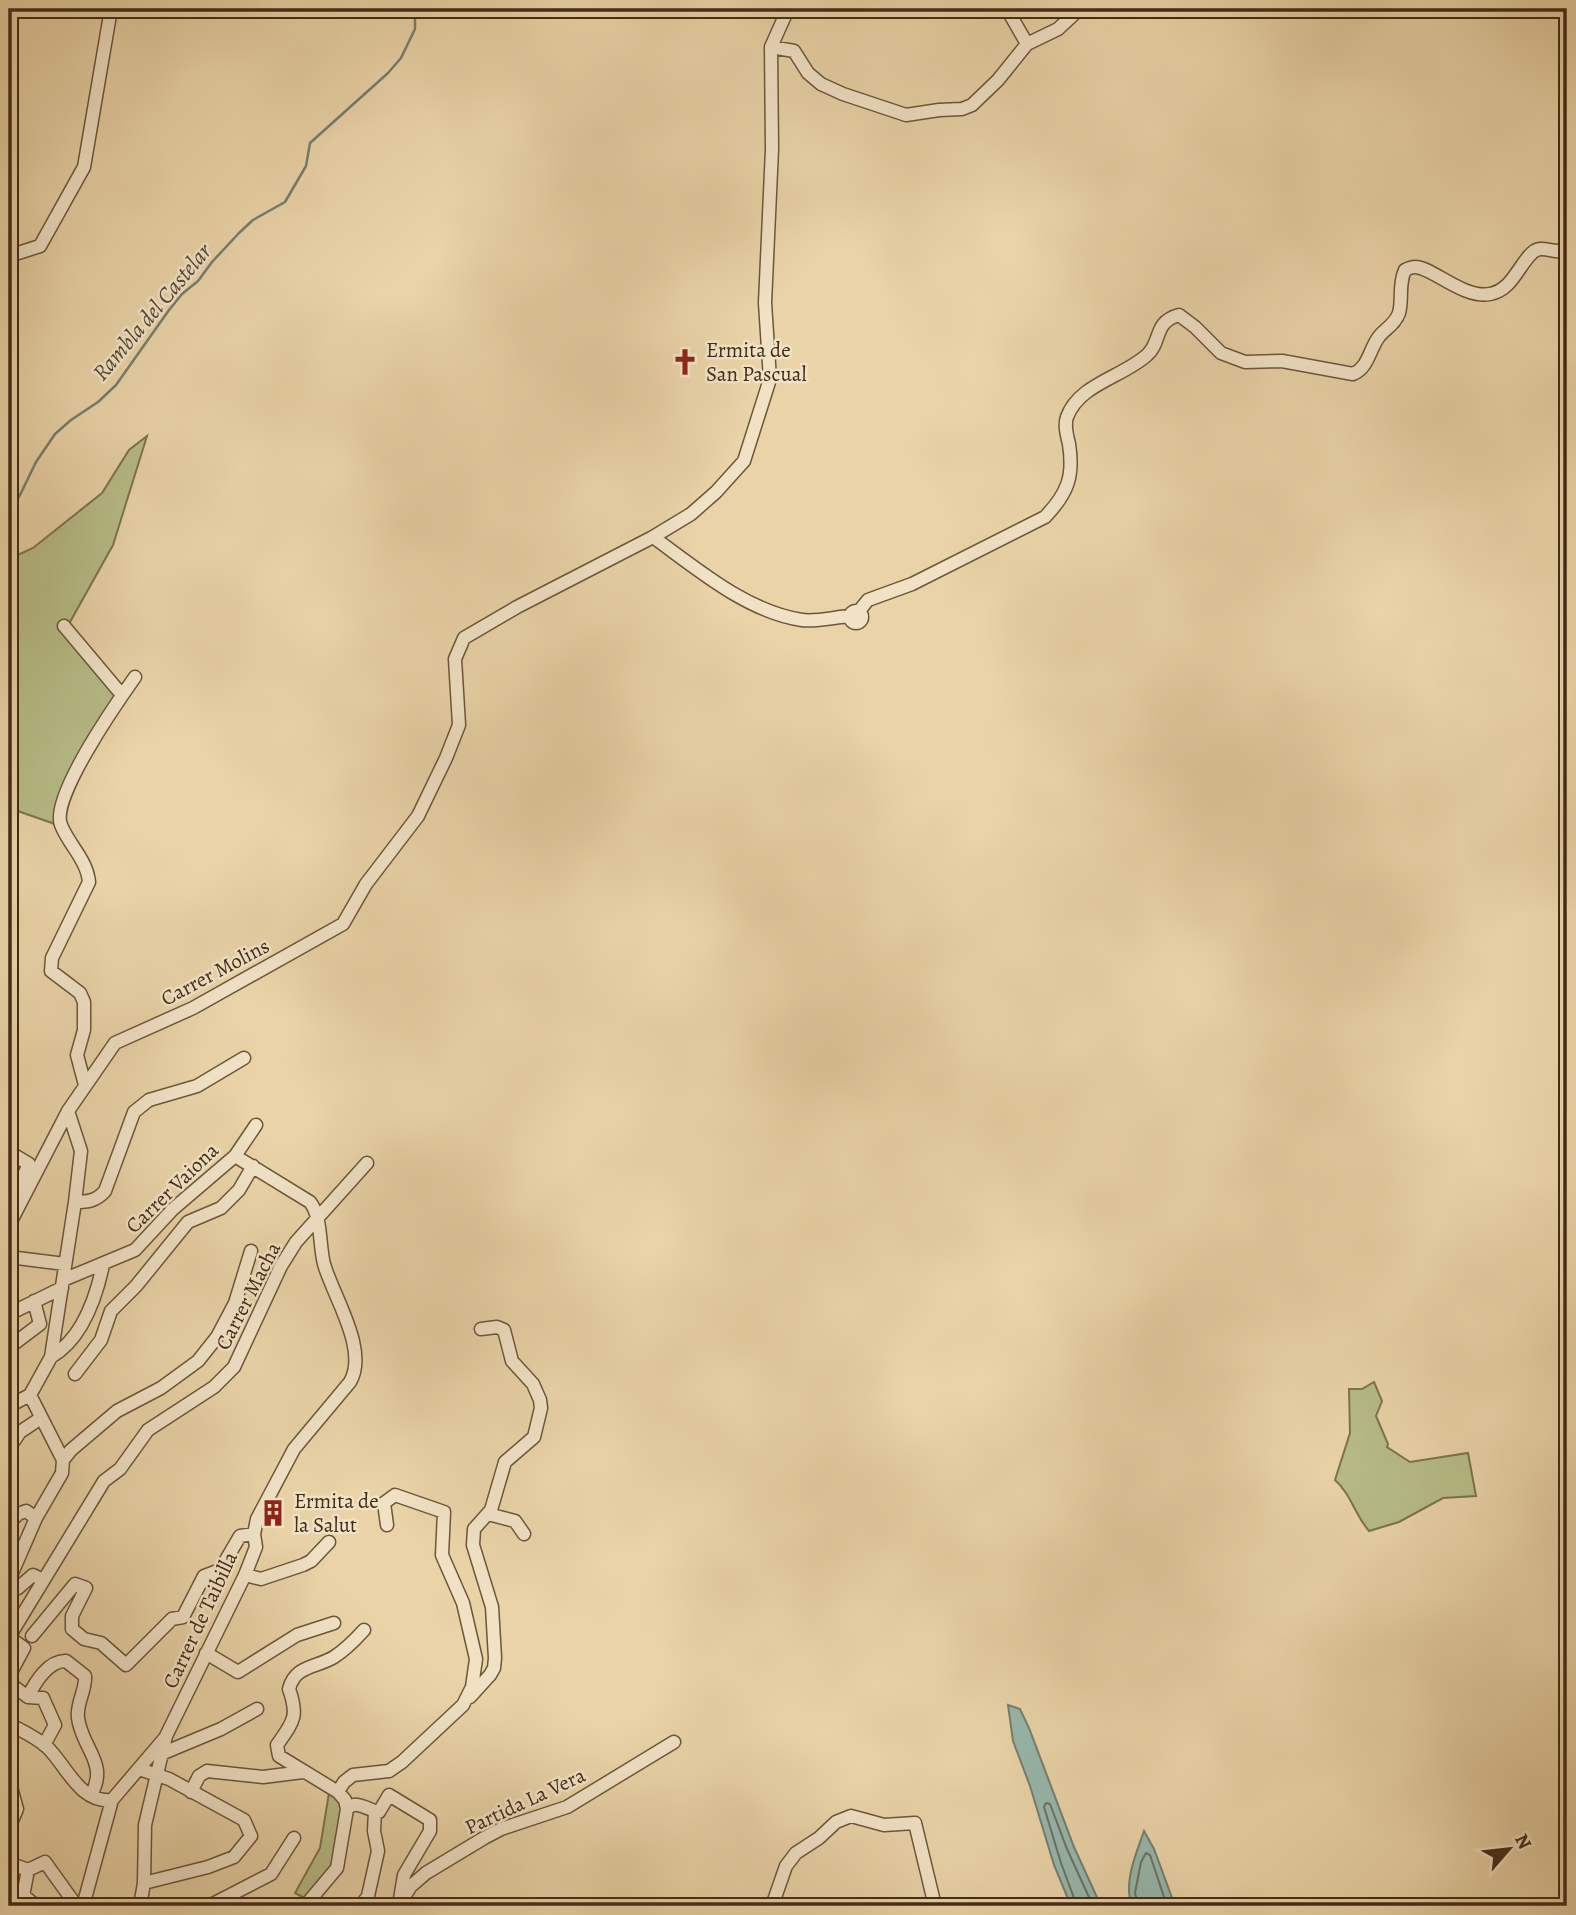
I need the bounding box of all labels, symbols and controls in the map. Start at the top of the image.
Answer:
water label: Rambla del Castelar [85,236,219,387]
place label: Ermita de San Pascual [706,336,807,388]
church icon: Ermita de San Pascual [670,347,700,377]
street label: Carrer Molins [156,932,274,1012]
street label: Carrer Vaiona [119,1136,225,1239]
street label: Carrer Macha [209,1237,287,1355]
place label: Ermita de la Salut [294,1487,379,1539]
building icon: Ermita de la Salut [258,1498,288,1528]
street label: Carrer de Taibilla [156,1547,244,1693]
street label: Partida La Vera [460,1761,590,1841]
north arrow [1474,1814,1544,1884]
text: N [1508,1829,1538,1854]

